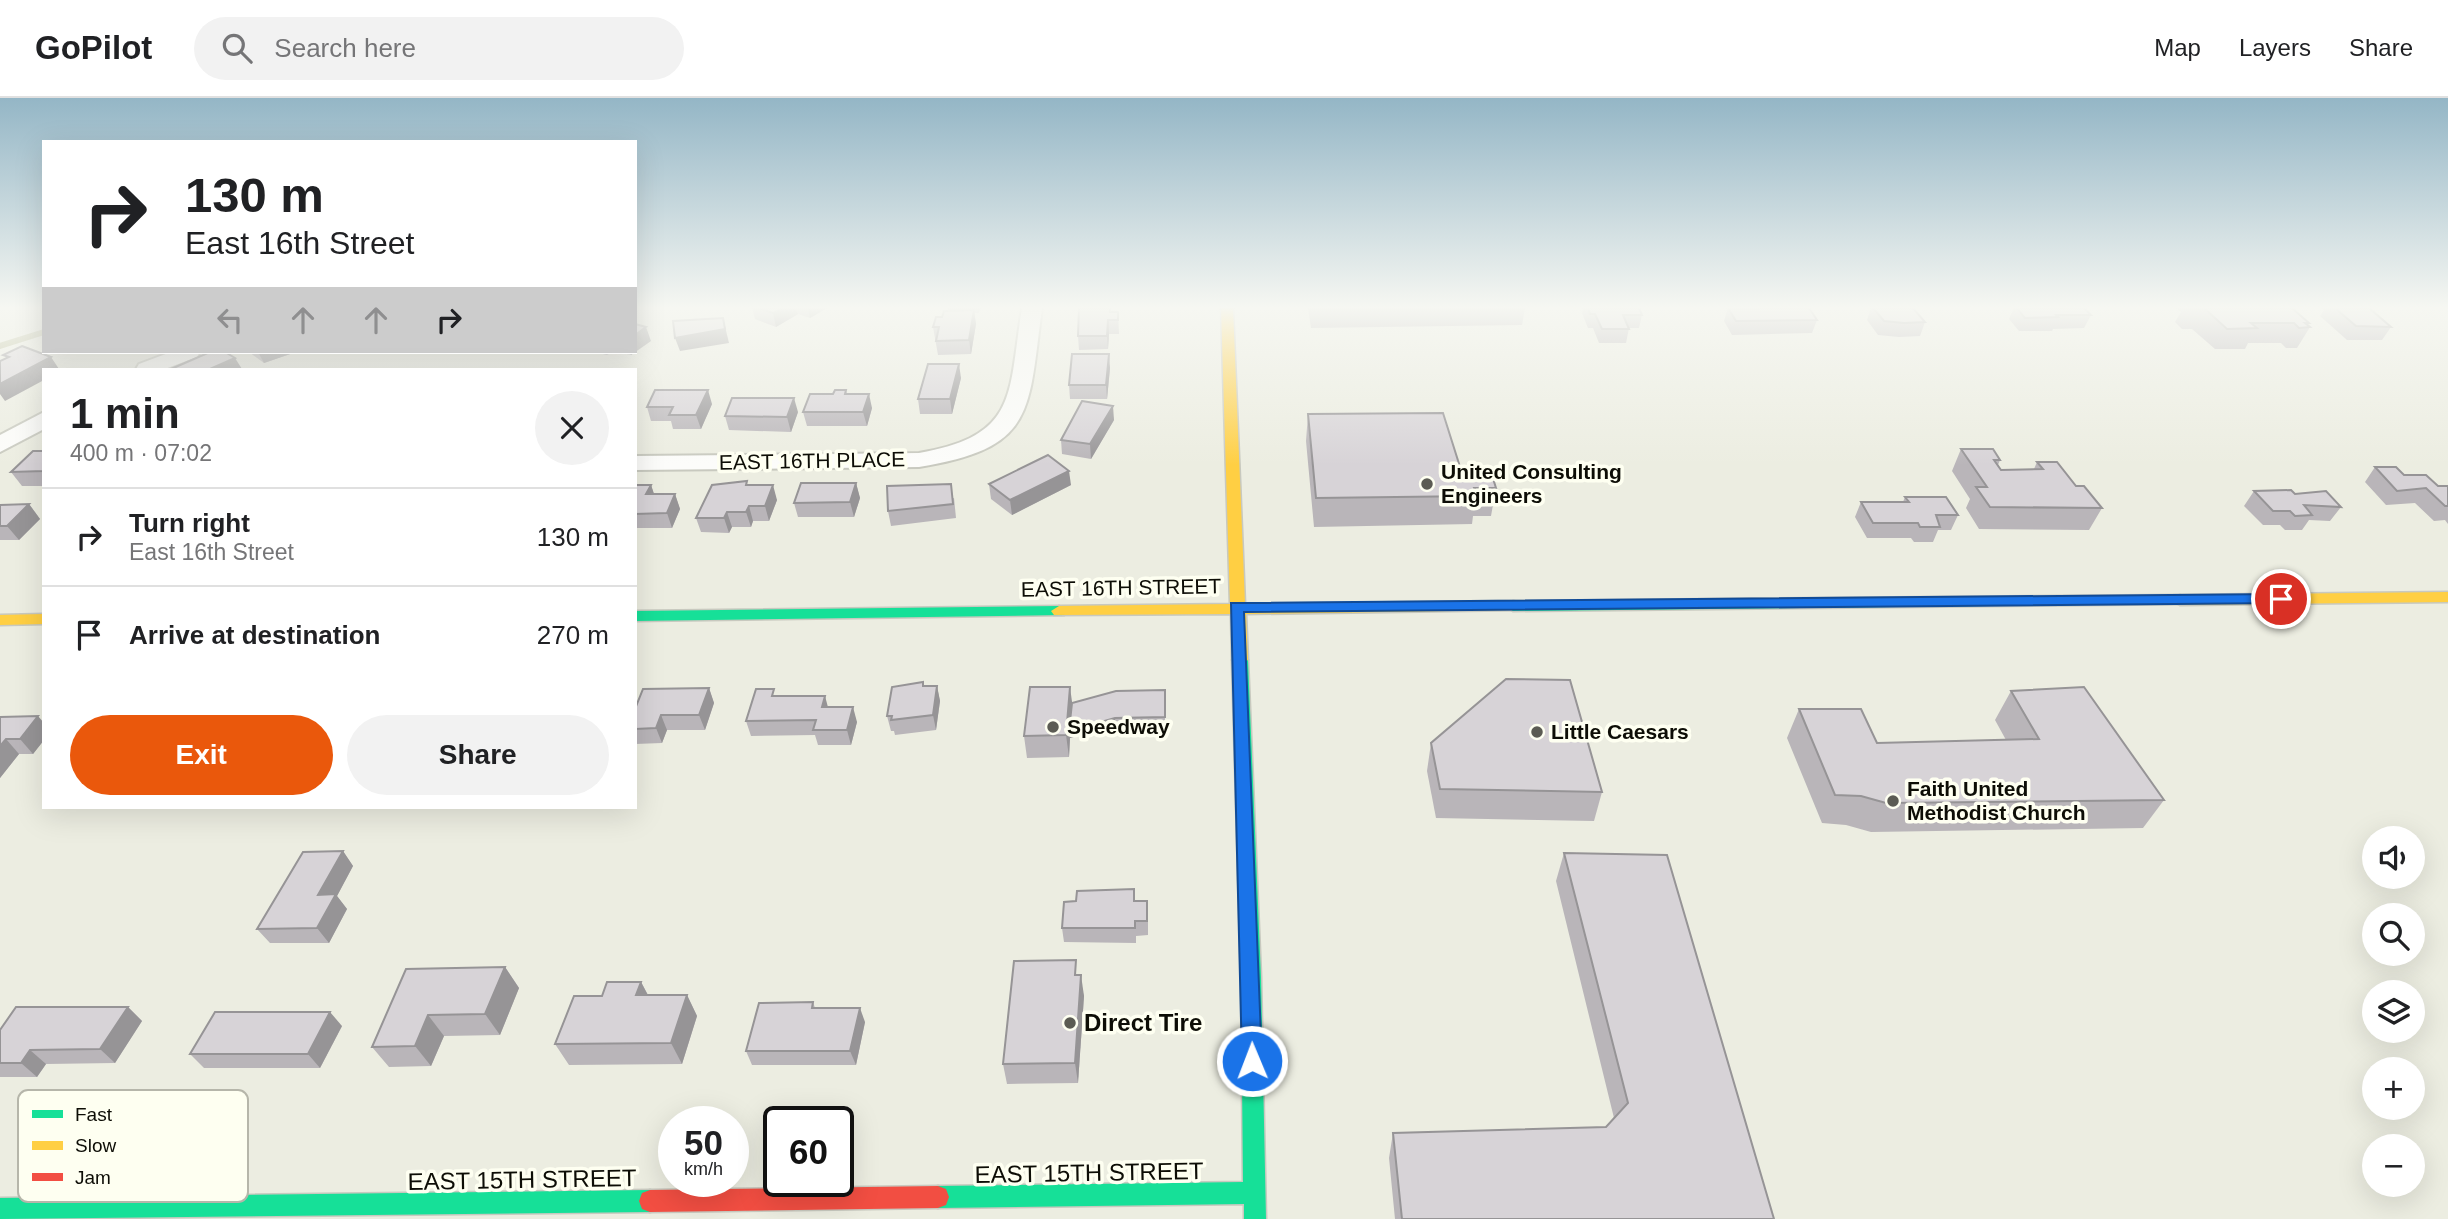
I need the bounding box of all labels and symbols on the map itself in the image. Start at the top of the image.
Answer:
street label: EAST 16TH PLACE [719,447,905,474]
place label: United Consulting Engineers [1441,460,1622,507]
marker: United Consulting Engineers [1419,476,1435,492]
pin [2251,569,2311,629]
street label: EAST 16TH STREET [1021,574,1222,601]
place label: Speedway [1067,715,1170,738]
marker: Speedway [1045,719,1061,735]
place label: Little Caesars [1551,720,1689,743]
marker: Little Caesars [1529,724,1545,740]
place label: Faith United Methodist Church [1907,777,2086,824]
marker: Faith United Methodist Church [1885,793,1901,809]
place label: Direct Tire [1084,1009,1202,1036]
marker: Direct Tire [1062,1015,1078,1031]
position arrow [1215,1024,1289,1098]
legend [18,1090,248,1202]
text: Fast [75,1104,113,1125]
speed limit sign: 60 [763,1106,854,1197]
text: Slow [75,1135,116,1156]
street label: EAST 15TH STREET [974,1157,1204,1188]
street label: EAST 15TH STREET [407,1164,637,1195]
text: Jam [75,1167,111,1188]

